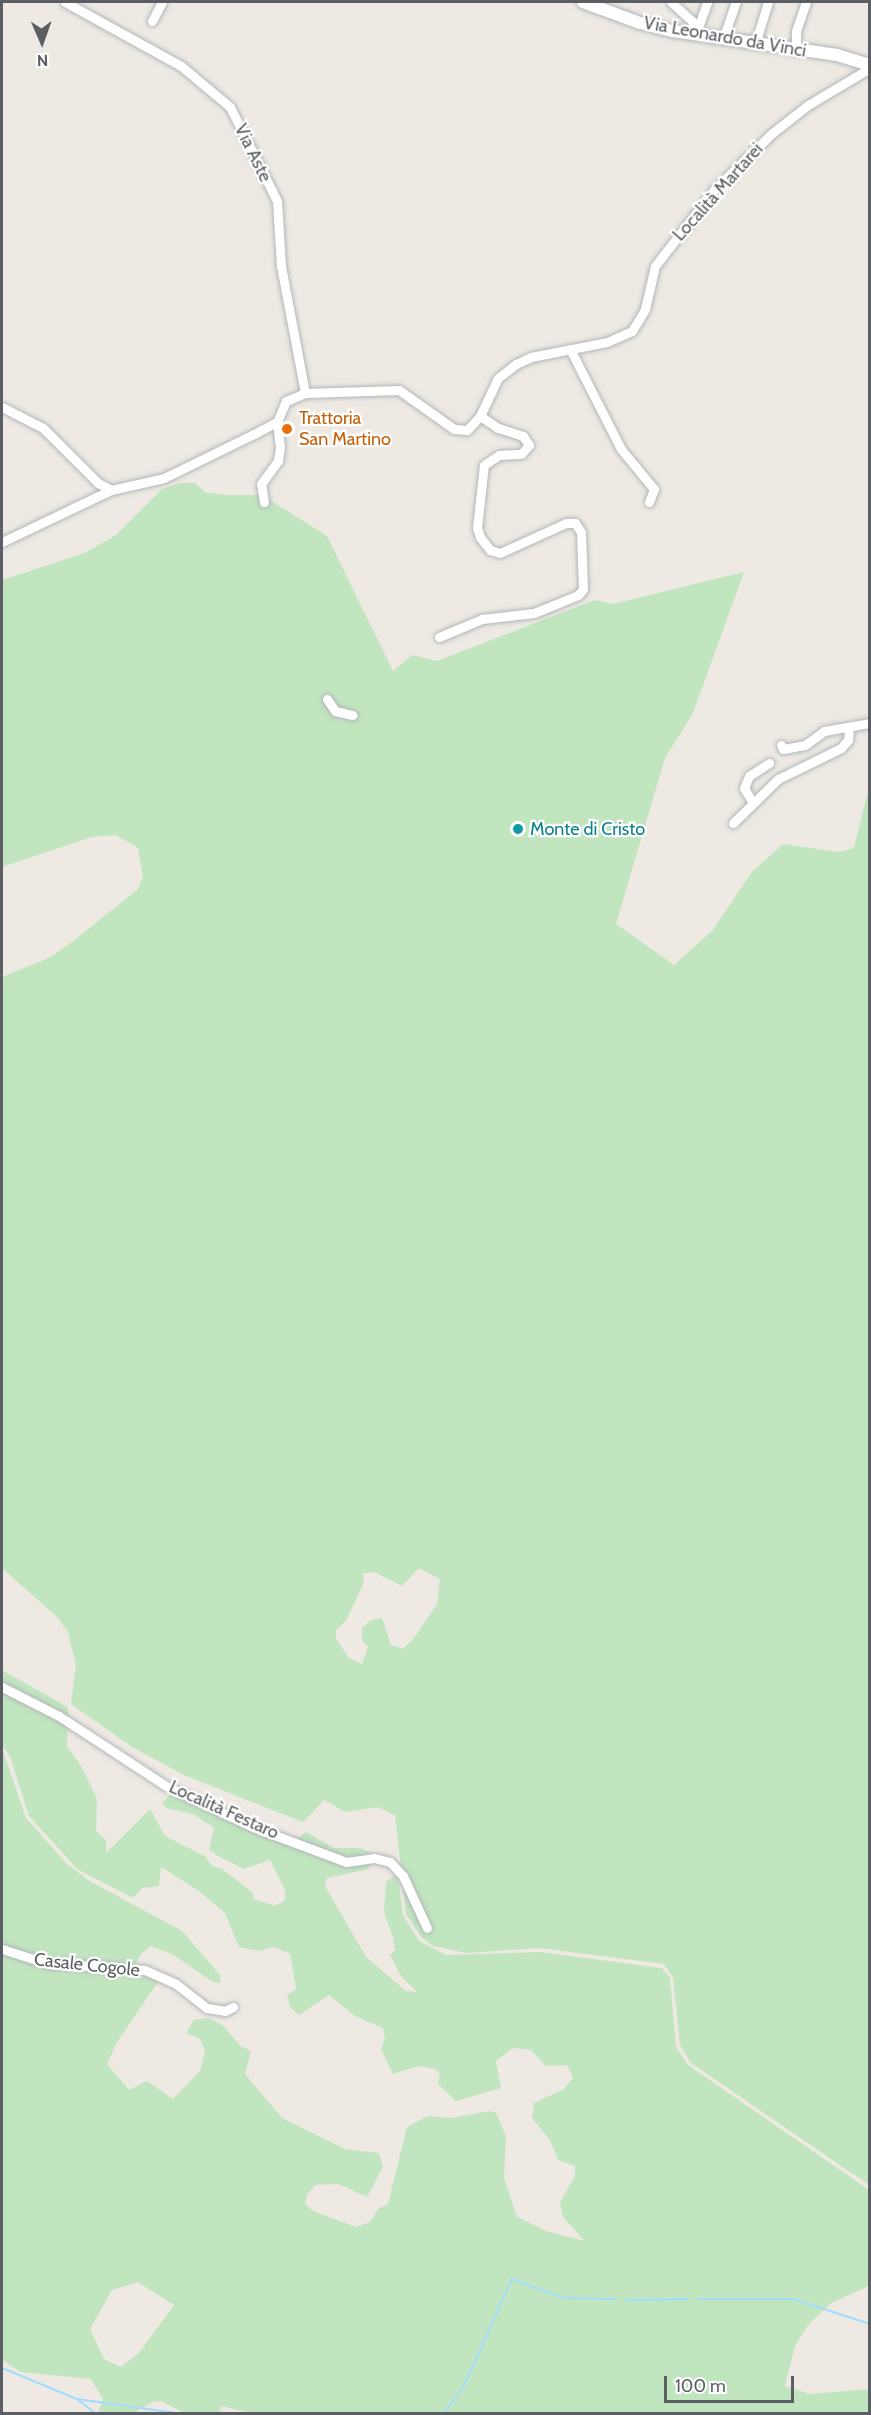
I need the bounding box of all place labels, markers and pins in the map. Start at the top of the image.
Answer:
place label: Trattoria San Martino [299,408,391,450]
marker: Trattoria San Martino [280,422,294,436]
place label: Monte di Cristo [530,818,645,840]
marker: Monte di Cristo [511,822,525,836]

